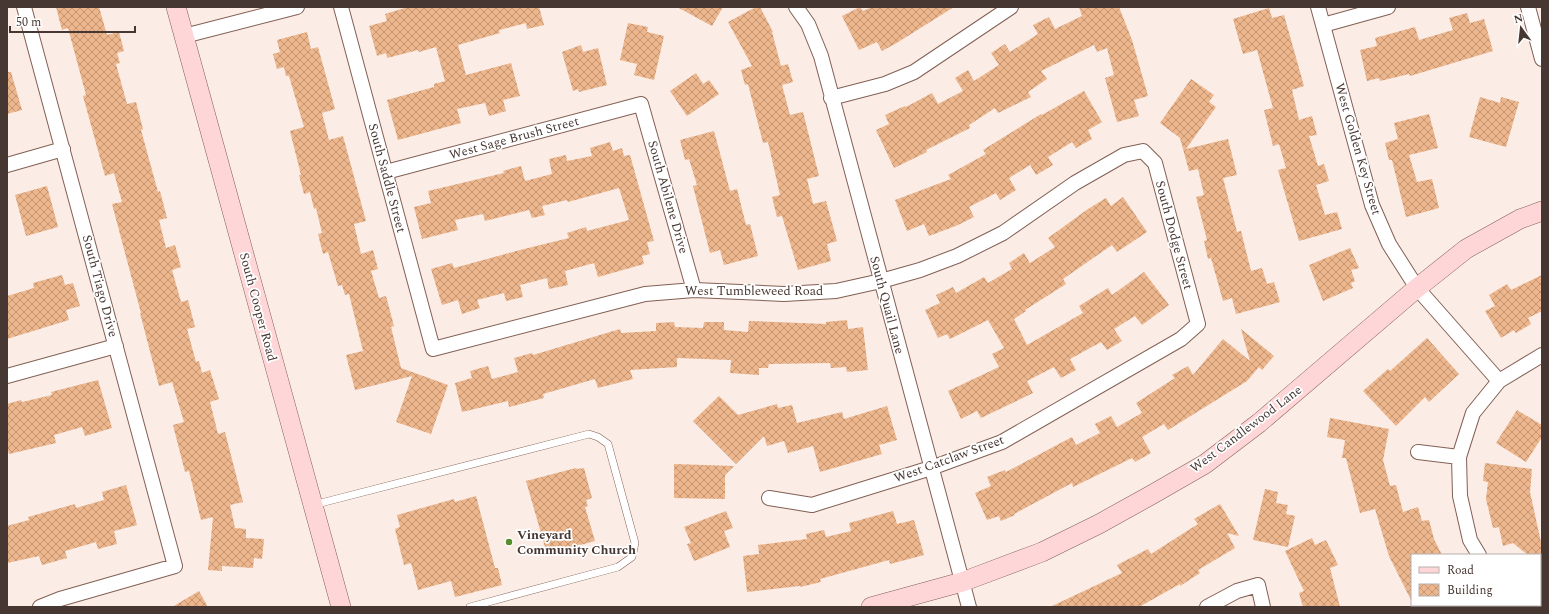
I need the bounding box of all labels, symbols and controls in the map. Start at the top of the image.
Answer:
scale bar [10,8,135,34]
north arrow [1501,8,1541,48]
text: N [1512,9,1525,28]
text: 50 m [16,13,41,32]
street label: West Golden Key Street [1330,81,1387,218]
street label: West Sage Brush Street [447,111,582,165]
street label: South Saddle Street [363,121,411,235]
street label: South Abilene Drive [642,138,694,256]
street label: South Dodge Street [1150,178,1198,292]
street label: South Tiago Drive [77,233,123,339]
street label: South Cooper Road [234,250,282,364]
street label: South Quail Lane [864,254,910,356]
street label: West Tumbleweed Road [685,281,823,301]
street label: West Candlewood Lane [1186,380,1306,478]
street label: West Catclaw Street [891,430,1007,488]
place label: Vineyard Community Church [517,525,636,560]
marker: Vineyard Community Church [504,537,514,547]
legend [1411,554,1541,606]
text: Road [1447,561,1474,580]
text: Building [1447,581,1493,600]

